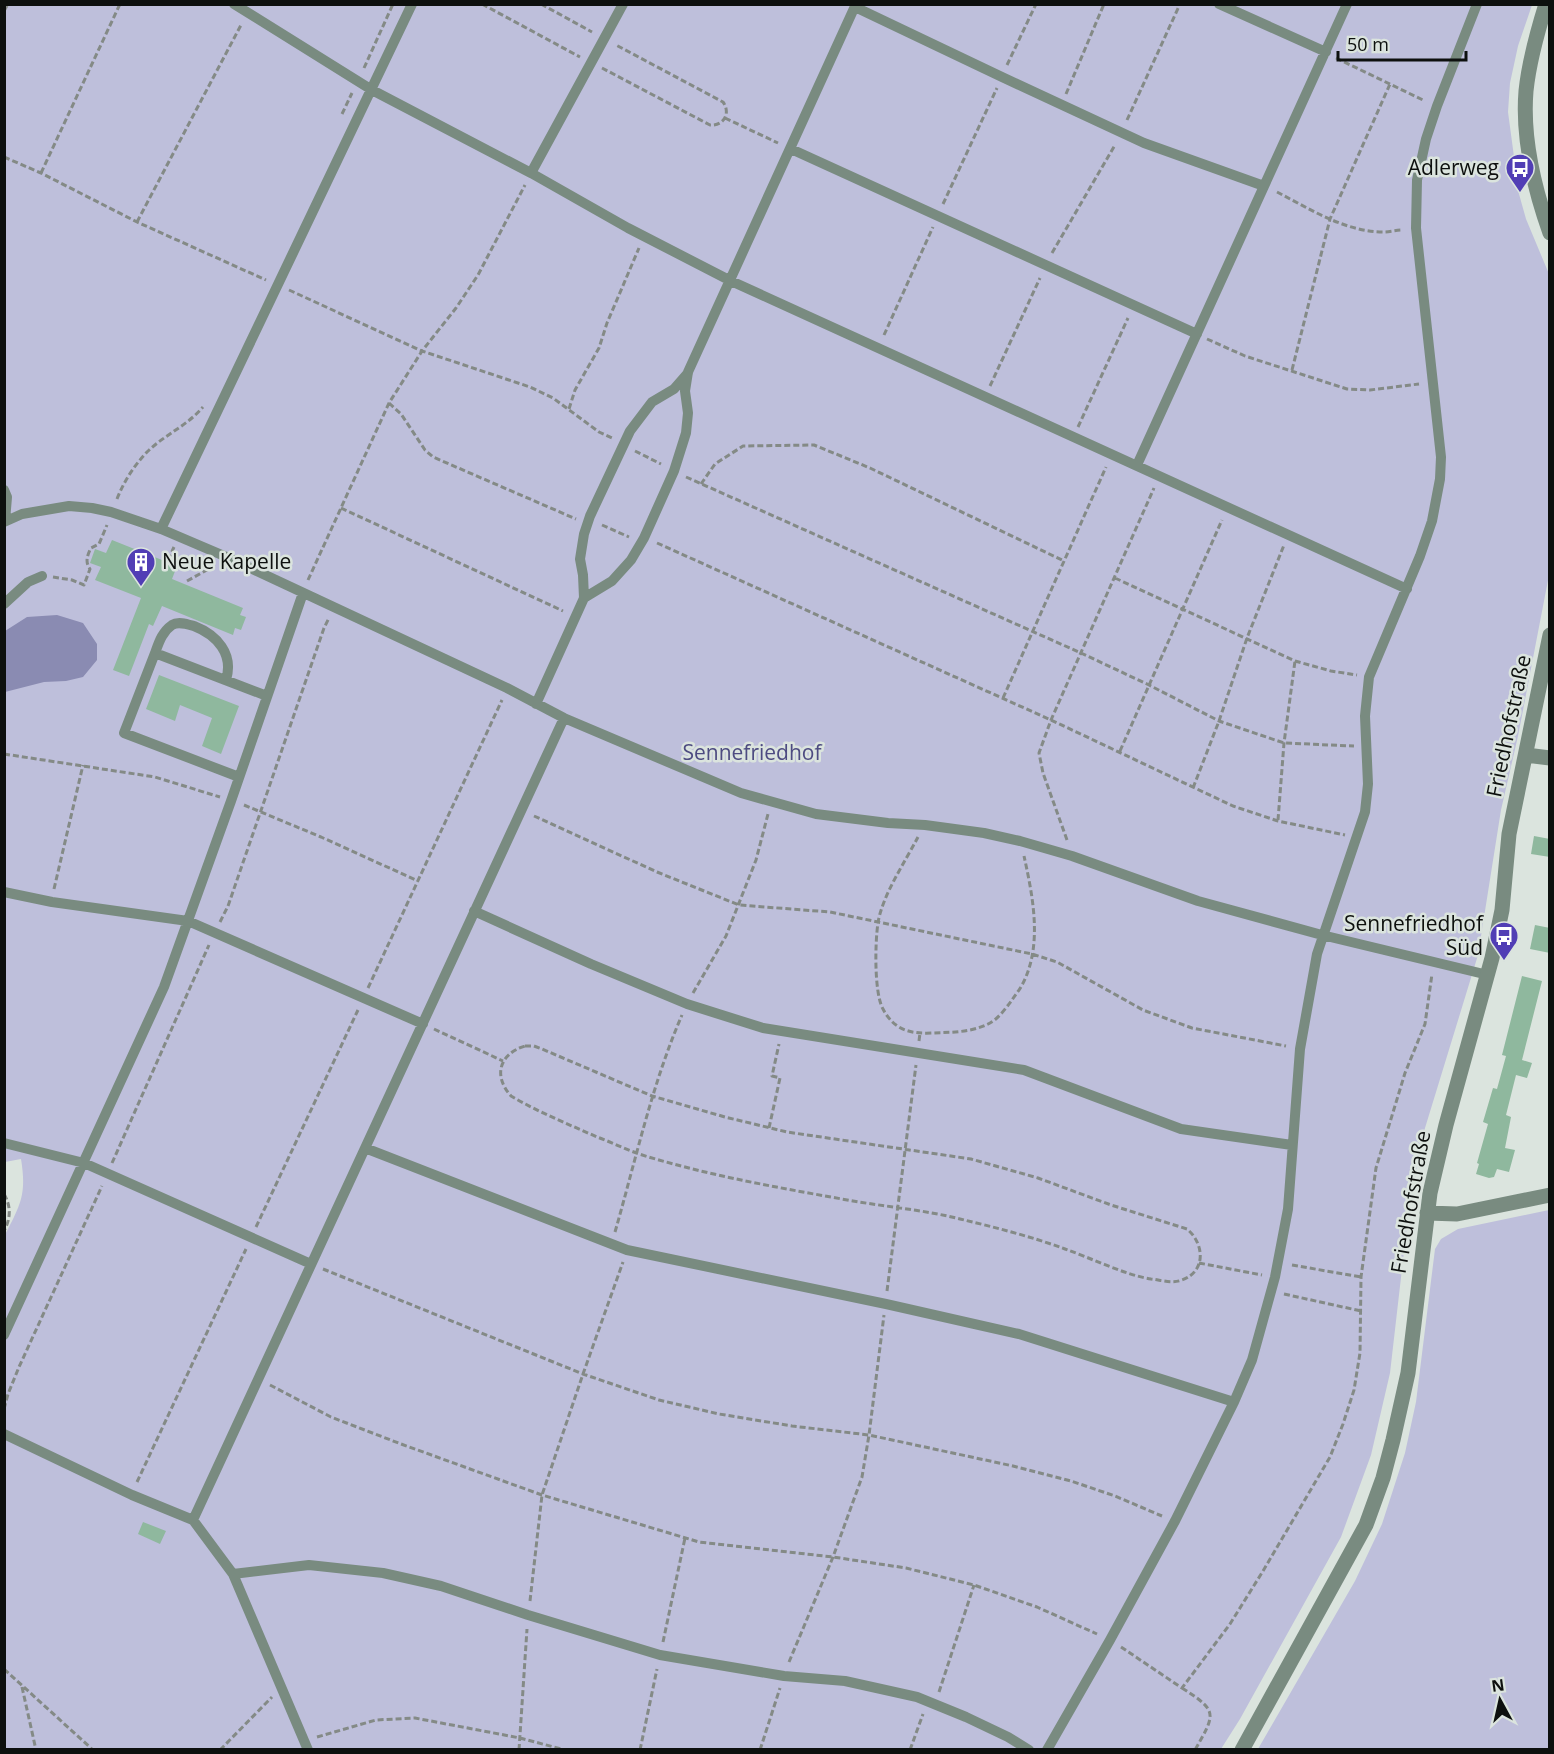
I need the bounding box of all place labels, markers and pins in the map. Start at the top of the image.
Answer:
bus stop icon: Adlerweg [1504,152,1536,194]
place label: Adlerweg [1408,153,1499,181]
building icon: Neue Kapelle [125,546,157,588]
place label: Neue Kapelle [162,547,291,575]
place label: Sennefriedhof Süd [1344,909,1485,961]
bus stop icon: Sennefriedhof Süd [1488,920,1520,962]

